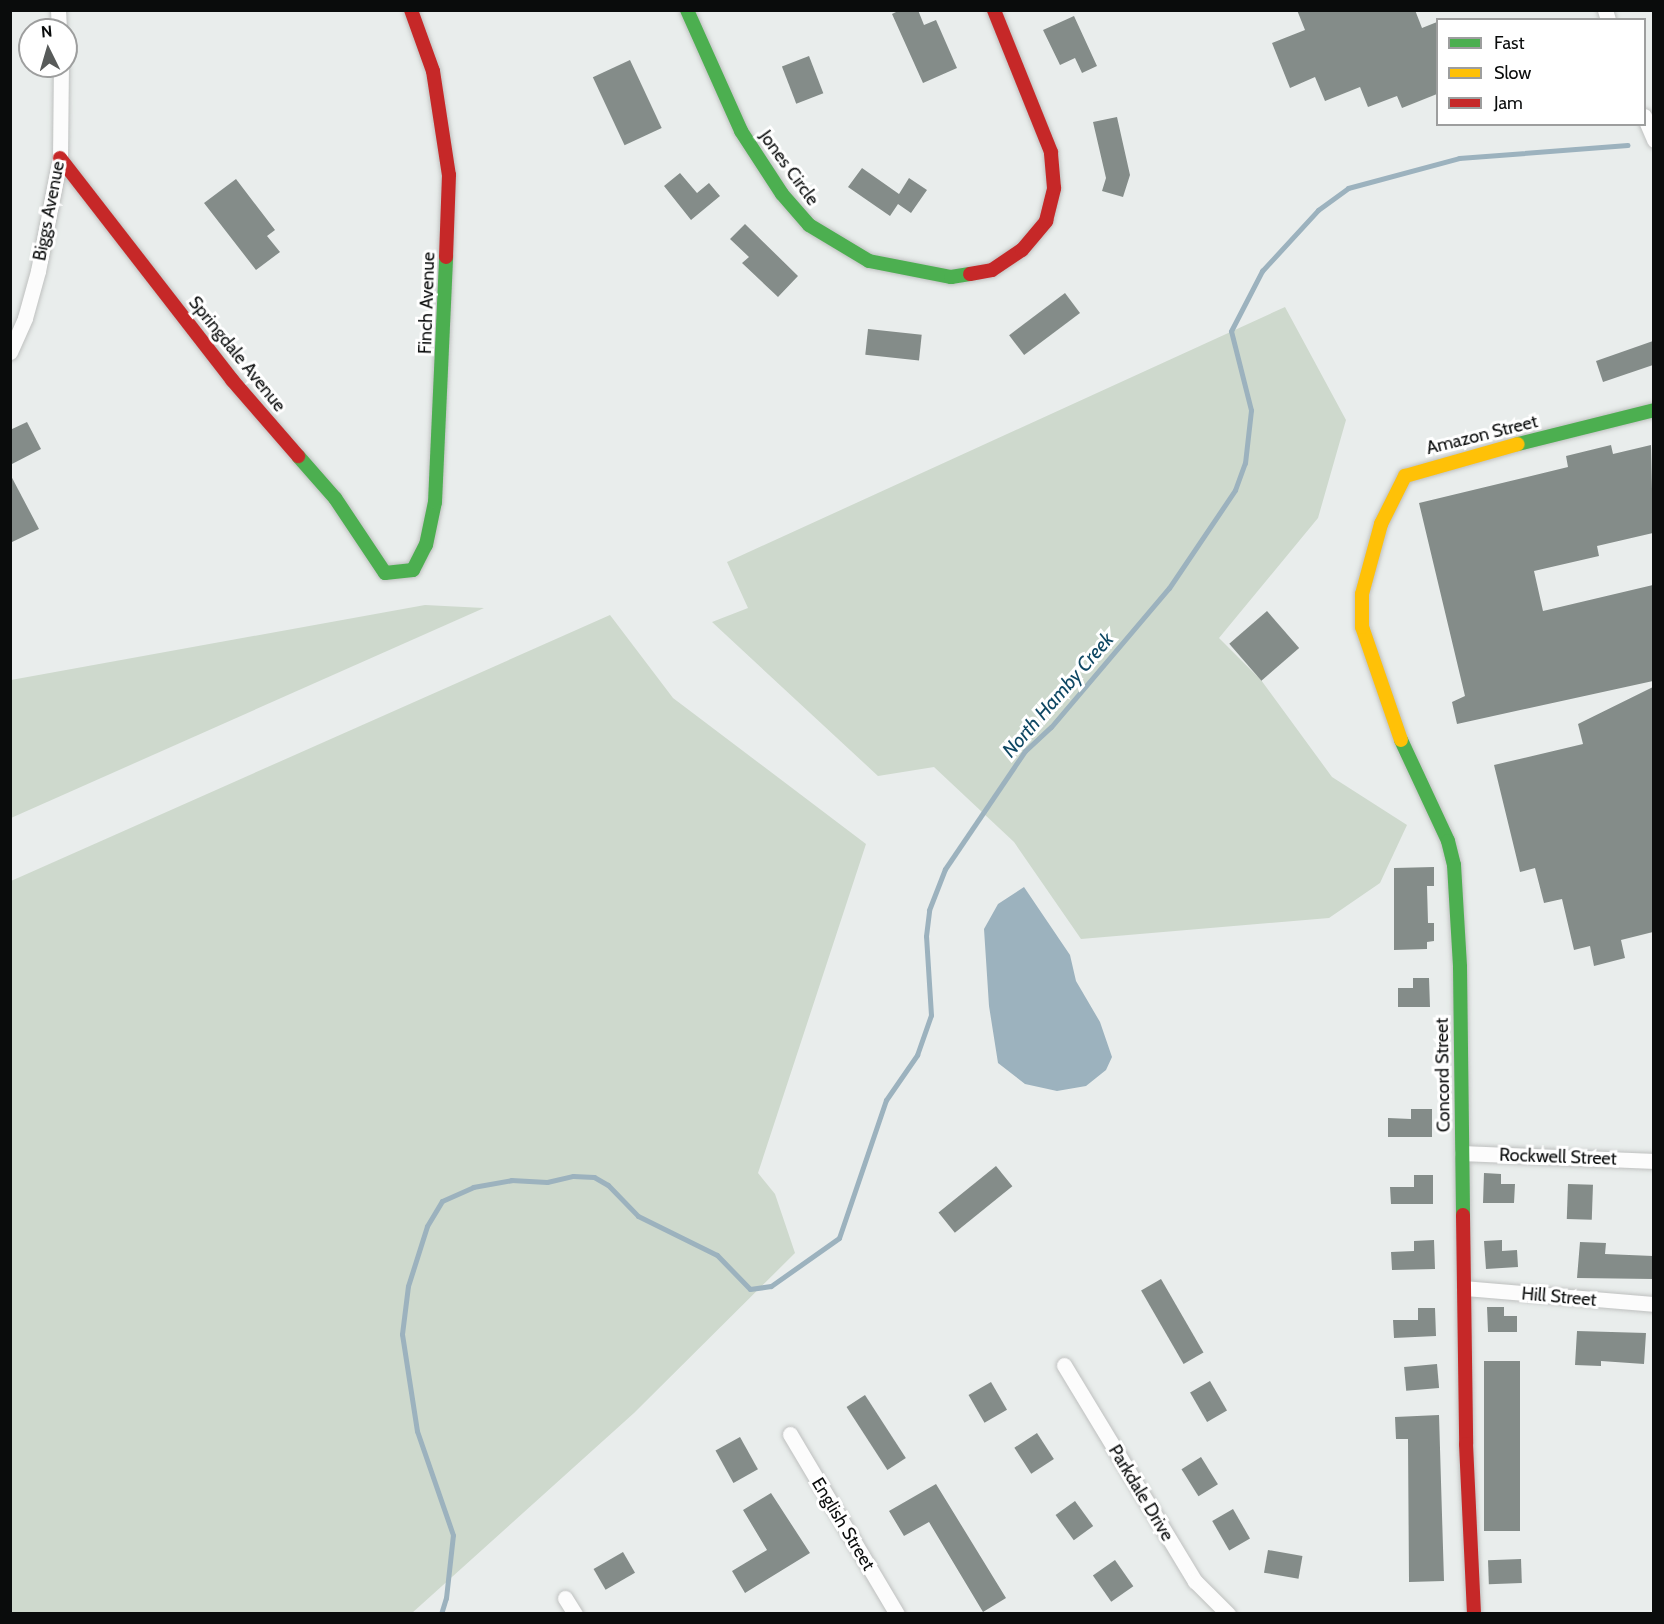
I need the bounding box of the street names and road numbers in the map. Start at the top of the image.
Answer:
street label: Jones Circle [755,126,823,210]
street label: Biggs Avenue [29,159,69,263]
street label: Finch Avenue [414,252,440,354]
street label: Springdale Avenue [184,292,290,416]
street label: Amazon Street [1424,411,1540,459]
street label: Concord Street [1431,1018,1455,1132]
street label: Rockwell Street [1499,1144,1617,1170]
street label: Hill Street [1521,1283,1597,1311]
street label: Parkdale Drive [1104,1441,1178,1545]
street label: English Street [807,1474,879,1574]

